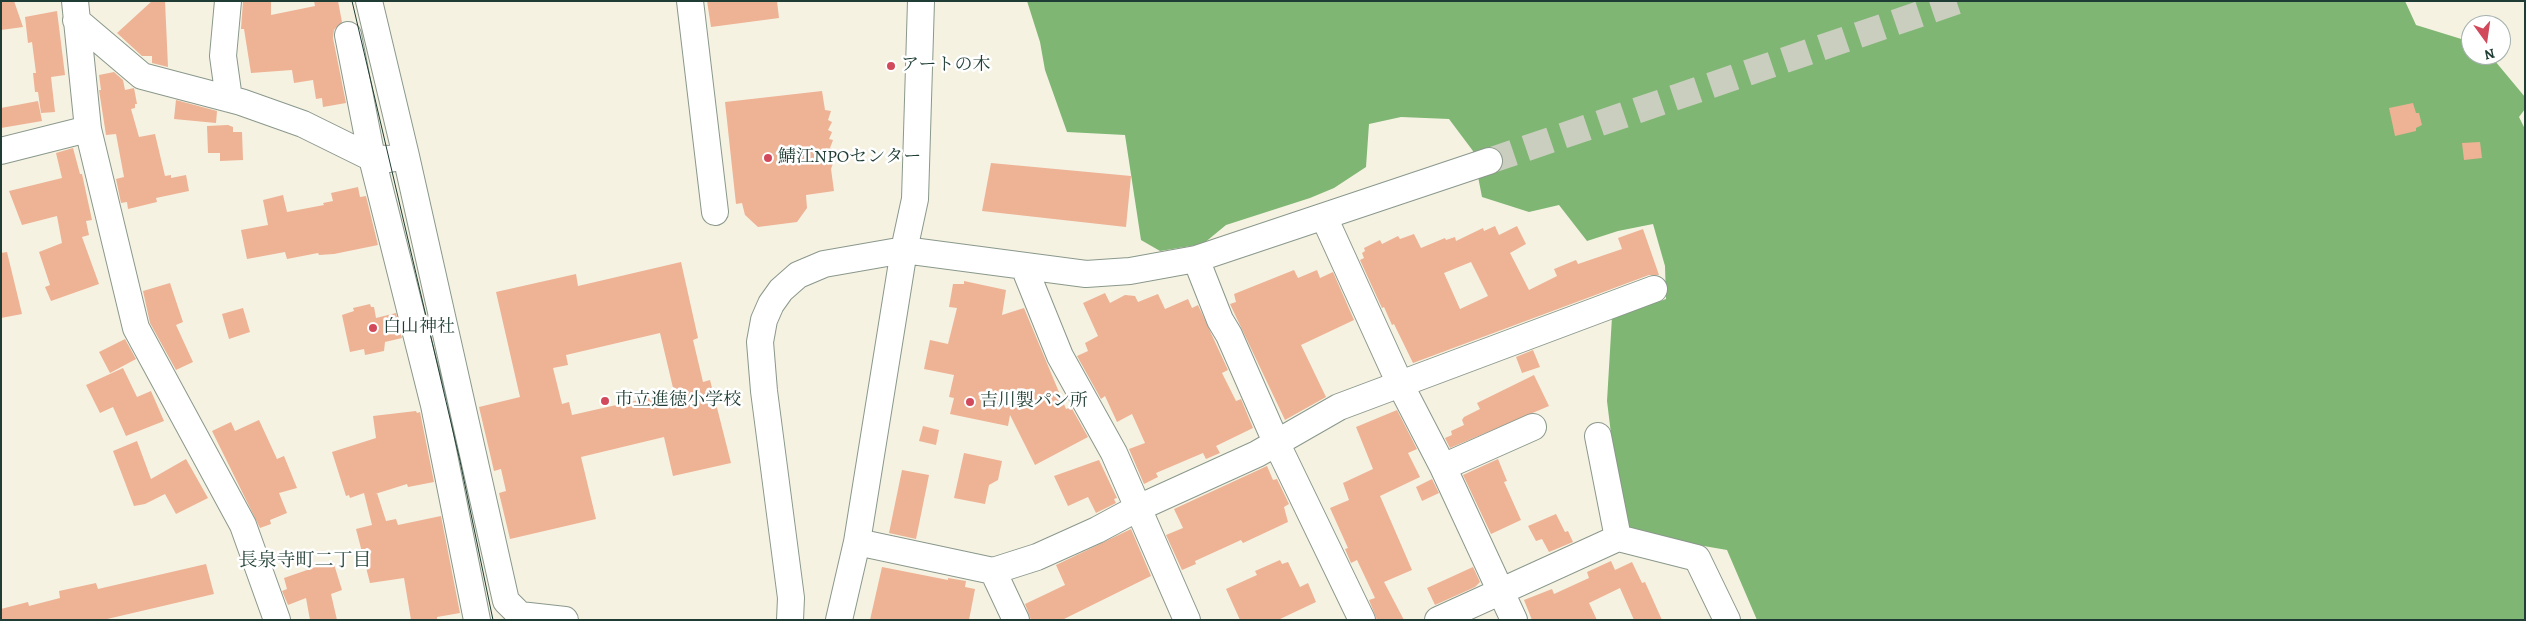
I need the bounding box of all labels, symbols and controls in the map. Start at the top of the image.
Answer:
north arrow [2461,15,2511,65]
text: N [2482,44,2497,65]
place label: アートの木 [901,55,990,77]
marker: アートの木 [885,60,897,72]
place label: 鯖江NPOセンター [778,147,921,169]
marker: 鯖江NPOセンター [762,152,774,164]
place label: 白山神社 [383,317,455,339]
marker: 白山神社 [367,322,379,334]
place label: 市立進徳小学校 [615,390,741,412]
place label: 吉川製パン所 [980,391,1088,413]
marker: 市立進徳小学校 [599,395,611,407]
marker: 吉川製パン所 [964,396,976,408]
district label: 長泉寺町二丁目 [239,550,371,572]

